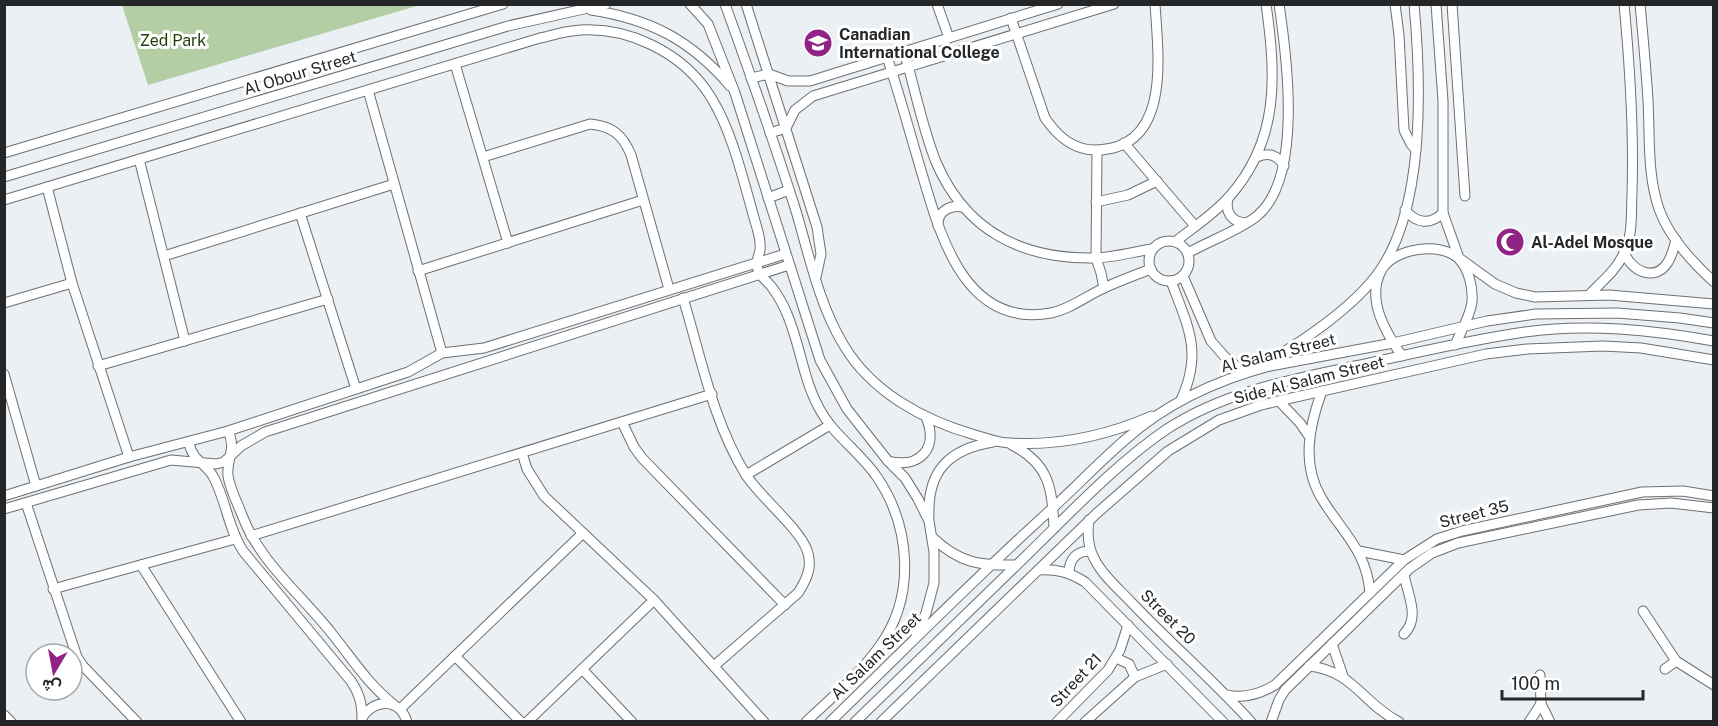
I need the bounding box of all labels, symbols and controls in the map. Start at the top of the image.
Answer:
place label: Canadian International College [839,25,1000,62]
school or university icon: Canadian International College [802,27,834,59]
park label: Zed Park [140,31,206,50]
street label: Al Obour Street [241,47,359,99]
mosque icon: Al-Adel Mosque [1494,226,1526,258]
place label: Al-Adel Mosque [1531,233,1653,252]
street label: Al Salam Street [1219,330,1337,376]
street label: Side Al Salam Street [1232,352,1386,408]
street label: Street 35 [1437,496,1511,532]
street label: Street 20 [1137,586,1200,649]
street label: Al Salam Street [827,608,925,704]
north arrow [24,642,84,702]
street label: Street 21 [1046,649,1106,711]
scale bar [1502,663,1643,701]
text: 100 m [1511,673,1560,694]
text: ش [40,675,63,697]

